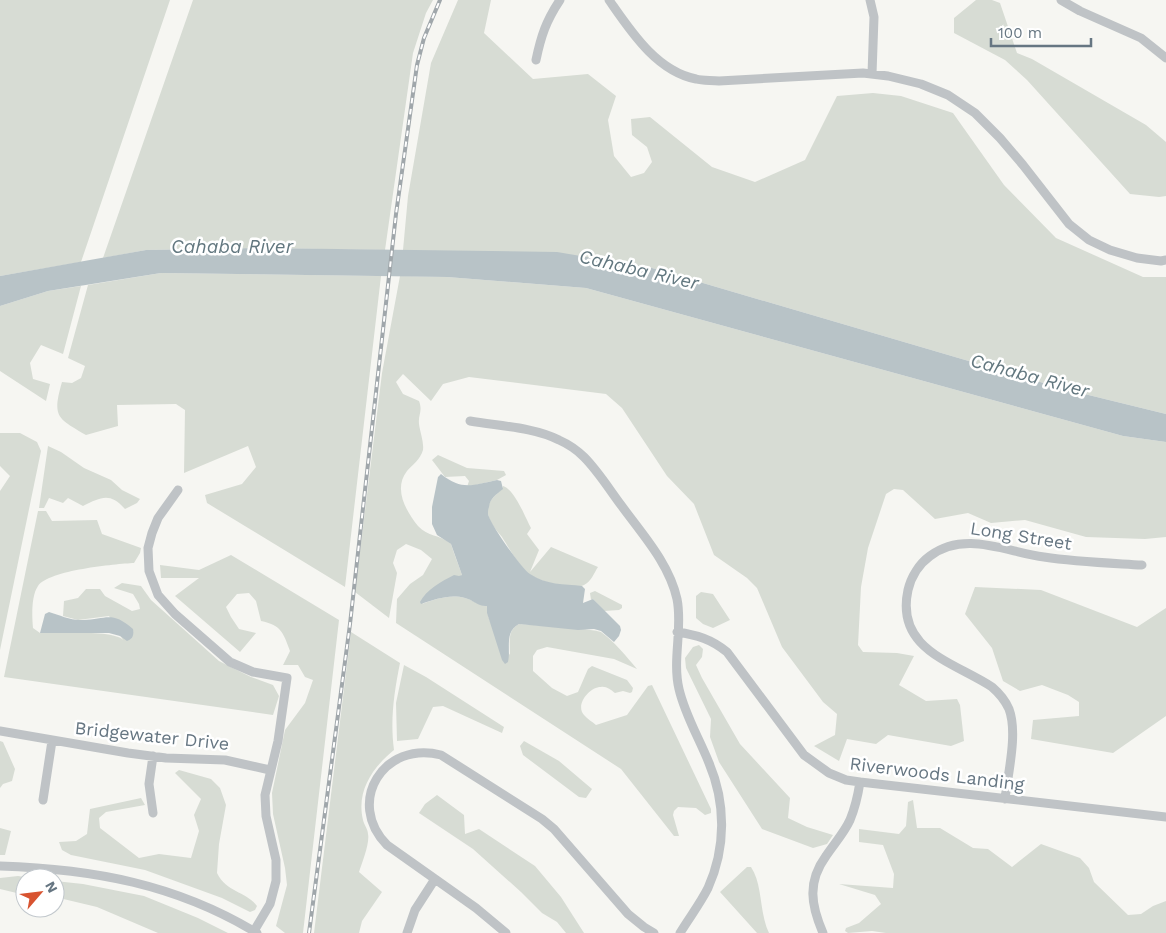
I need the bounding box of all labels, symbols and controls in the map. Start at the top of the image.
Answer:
scale bar [991,15,1091,47]
text: 100 m [998,24,1042,42]
water label: Cahaba River [171,235,294,258]
water label: Cahaba River [577,245,702,295]
water label: Cahaba River [968,349,1092,403]
street label: Long Street [969,517,1074,554]
street label: Bridgewater Drive [74,717,230,754]
street label: Riverwoods Landing [848,752,1026,795]
north arrow [15,868,65,918]
text: N [42,879,61,895]

